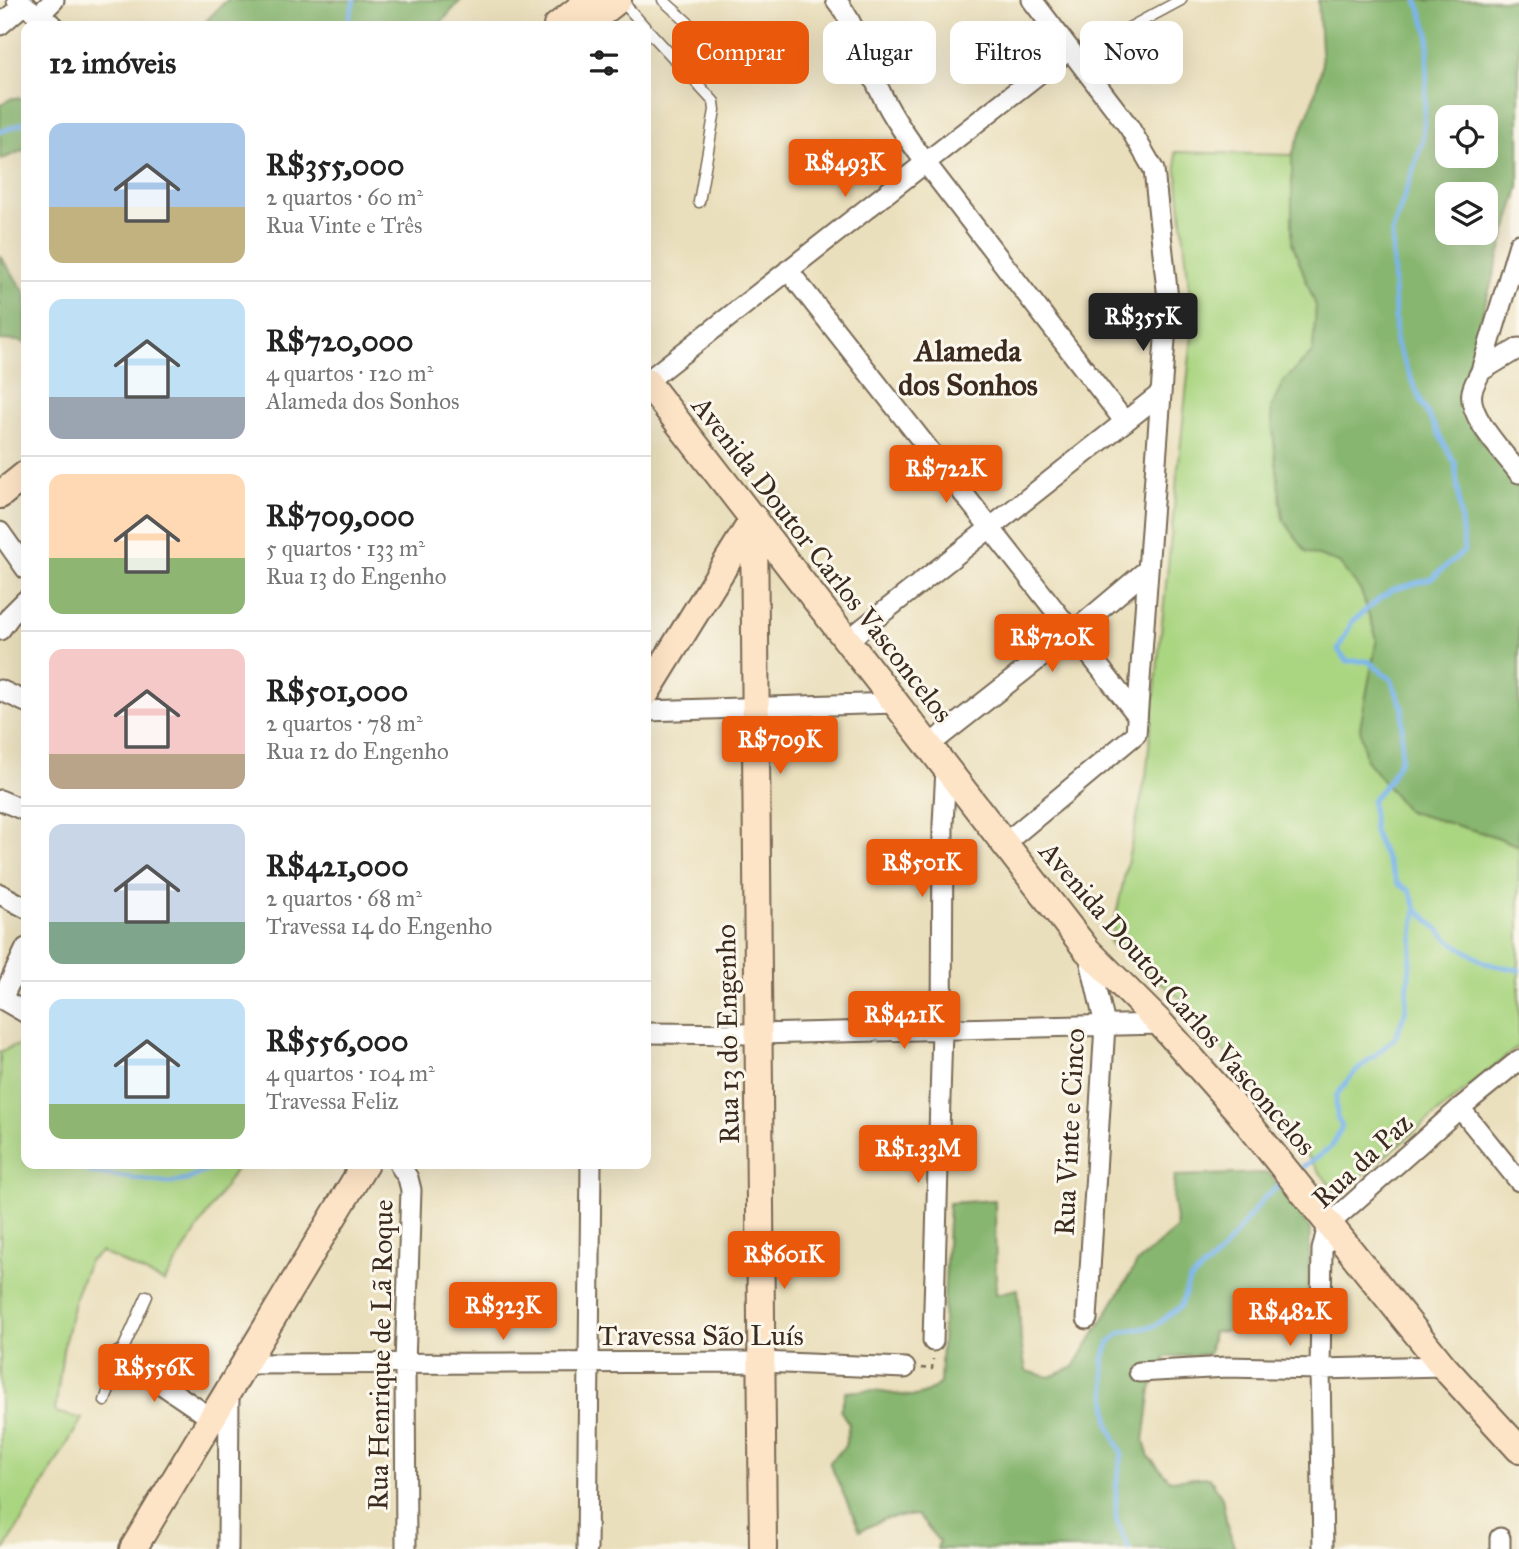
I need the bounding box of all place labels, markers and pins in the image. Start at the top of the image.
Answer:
pin: R$493K [788,140,902,199]
pin: R$355K [1086,294,1200,353]
pin: R$722K [889,446,1003,505]
pin: R$720K [995,614,1109,674]
pin: R$709K [723,716,837,776]
pin: R$501K [865,839,979,899]
pin: R$421K [847,992,961,1051]
pin: R$1.33M [853,1126,983,1185]
pin: R$601K [727,1232,841,1291]
pin: R$323K [446,1282,560,1342]
pin: R$482K [1233,1288,1347,1348]
pin: R$556K [97,1344,211,1404]

